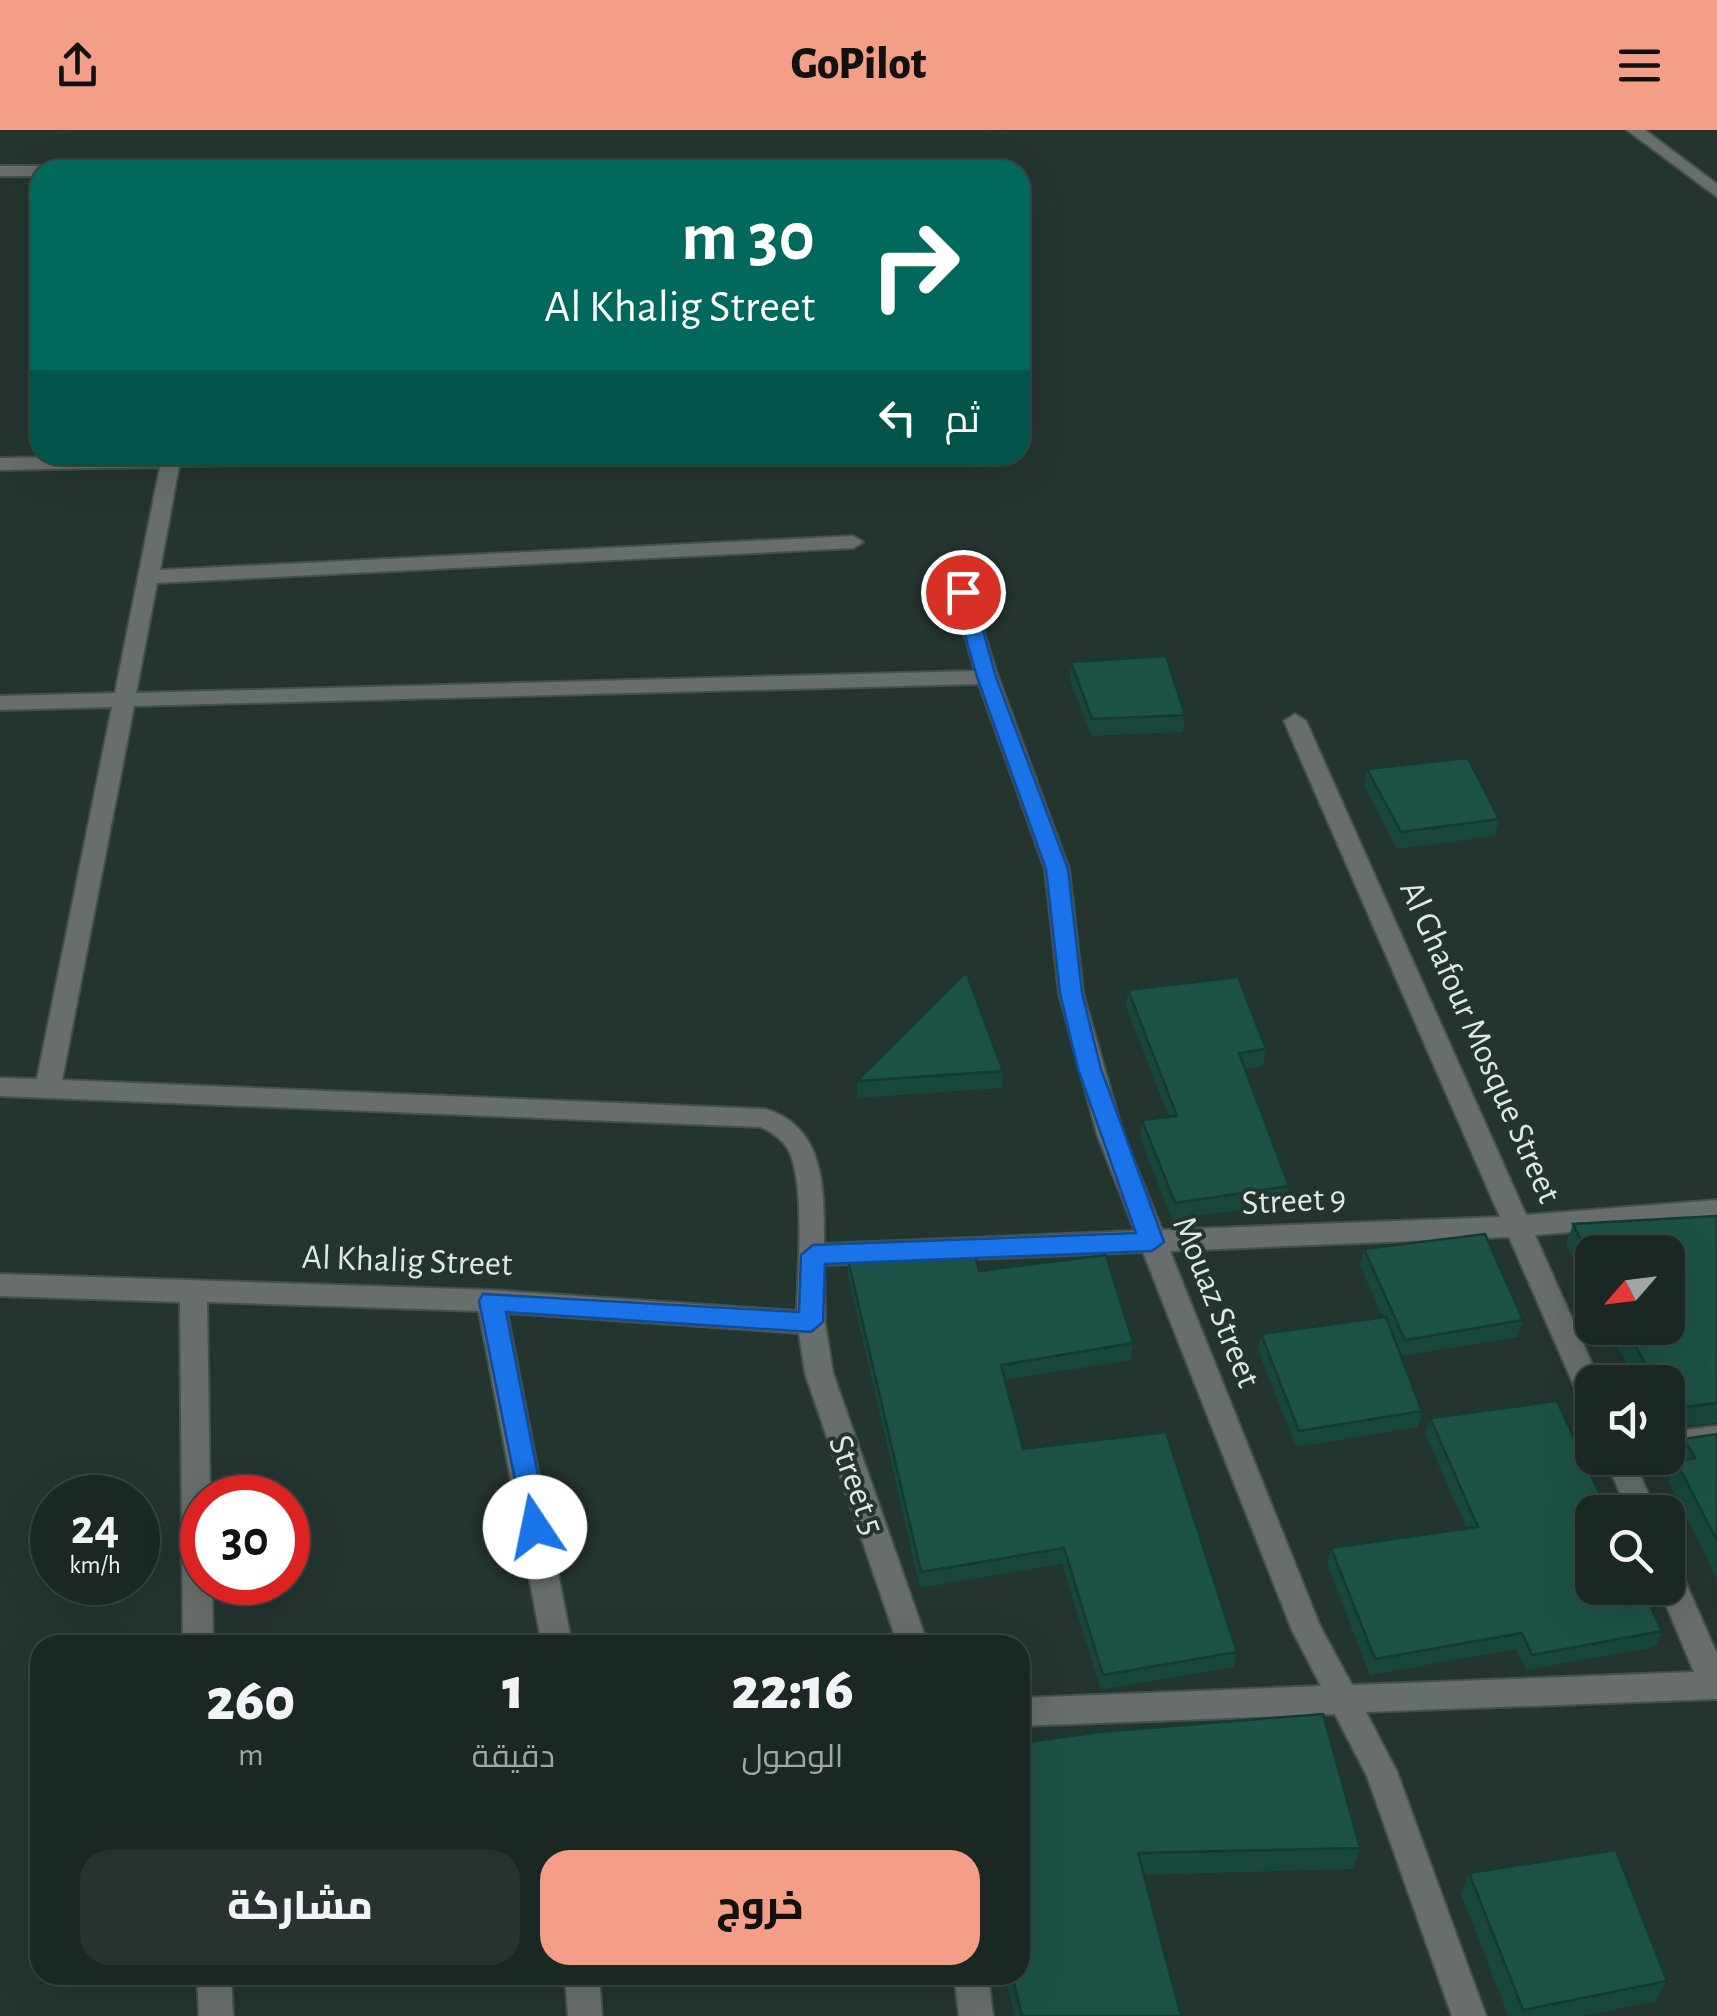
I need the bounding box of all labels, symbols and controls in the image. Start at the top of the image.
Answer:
icon: share [50,38,105,93]
icon: menu [1612,38,1667,93]
text: GoPilot [791,42,926,87]
icon: right [850,200,980,330]
text: 30 m [681,203,815,273]
text: Al Khalig Street [544,285,815,330]
icon: left [870,390,925,445]
text: ثم [945,402,980,440]
pin [921,550,1006,635]
icon: arrive [936,565,991,620]
street label: Al Ghafour Mosque Street [1393,876,1567,1208]
street label: Street 9 [1241,1181,1347,1221]
street label: Mouaz Street [1166,1212,1266,1392]
north arrow [1575,1235,1685,1345]
map controls [1575,1235,1685,1605]
street label: Al Khalig Street [301,1240,513,1282]
button: sound [1575,1365,1685,1475]
street label: Street 5 [822,1431,890,1539]
speed limit sign: 30 [180,1475,310,1605]
position arrow [483,1475,587,1579]
button: search [1575,1495,1685,1605]
text: 24 [71,1503,119,1553]
text: km/h [69,1553,121,1578]
text: 1 [502,1660,524,1720]
text: 22:16 [731,1660,854,1720]
text: 260 [206,1671,295,1731]
text: m [238,1739,264,1771]
text: دقيقة [472,1741,555,1773]
text: الوصول [741,1741,843,1773]
button: مشاركة [80,1850,520,1965]
button: خروج [540,1850,980,1965]

